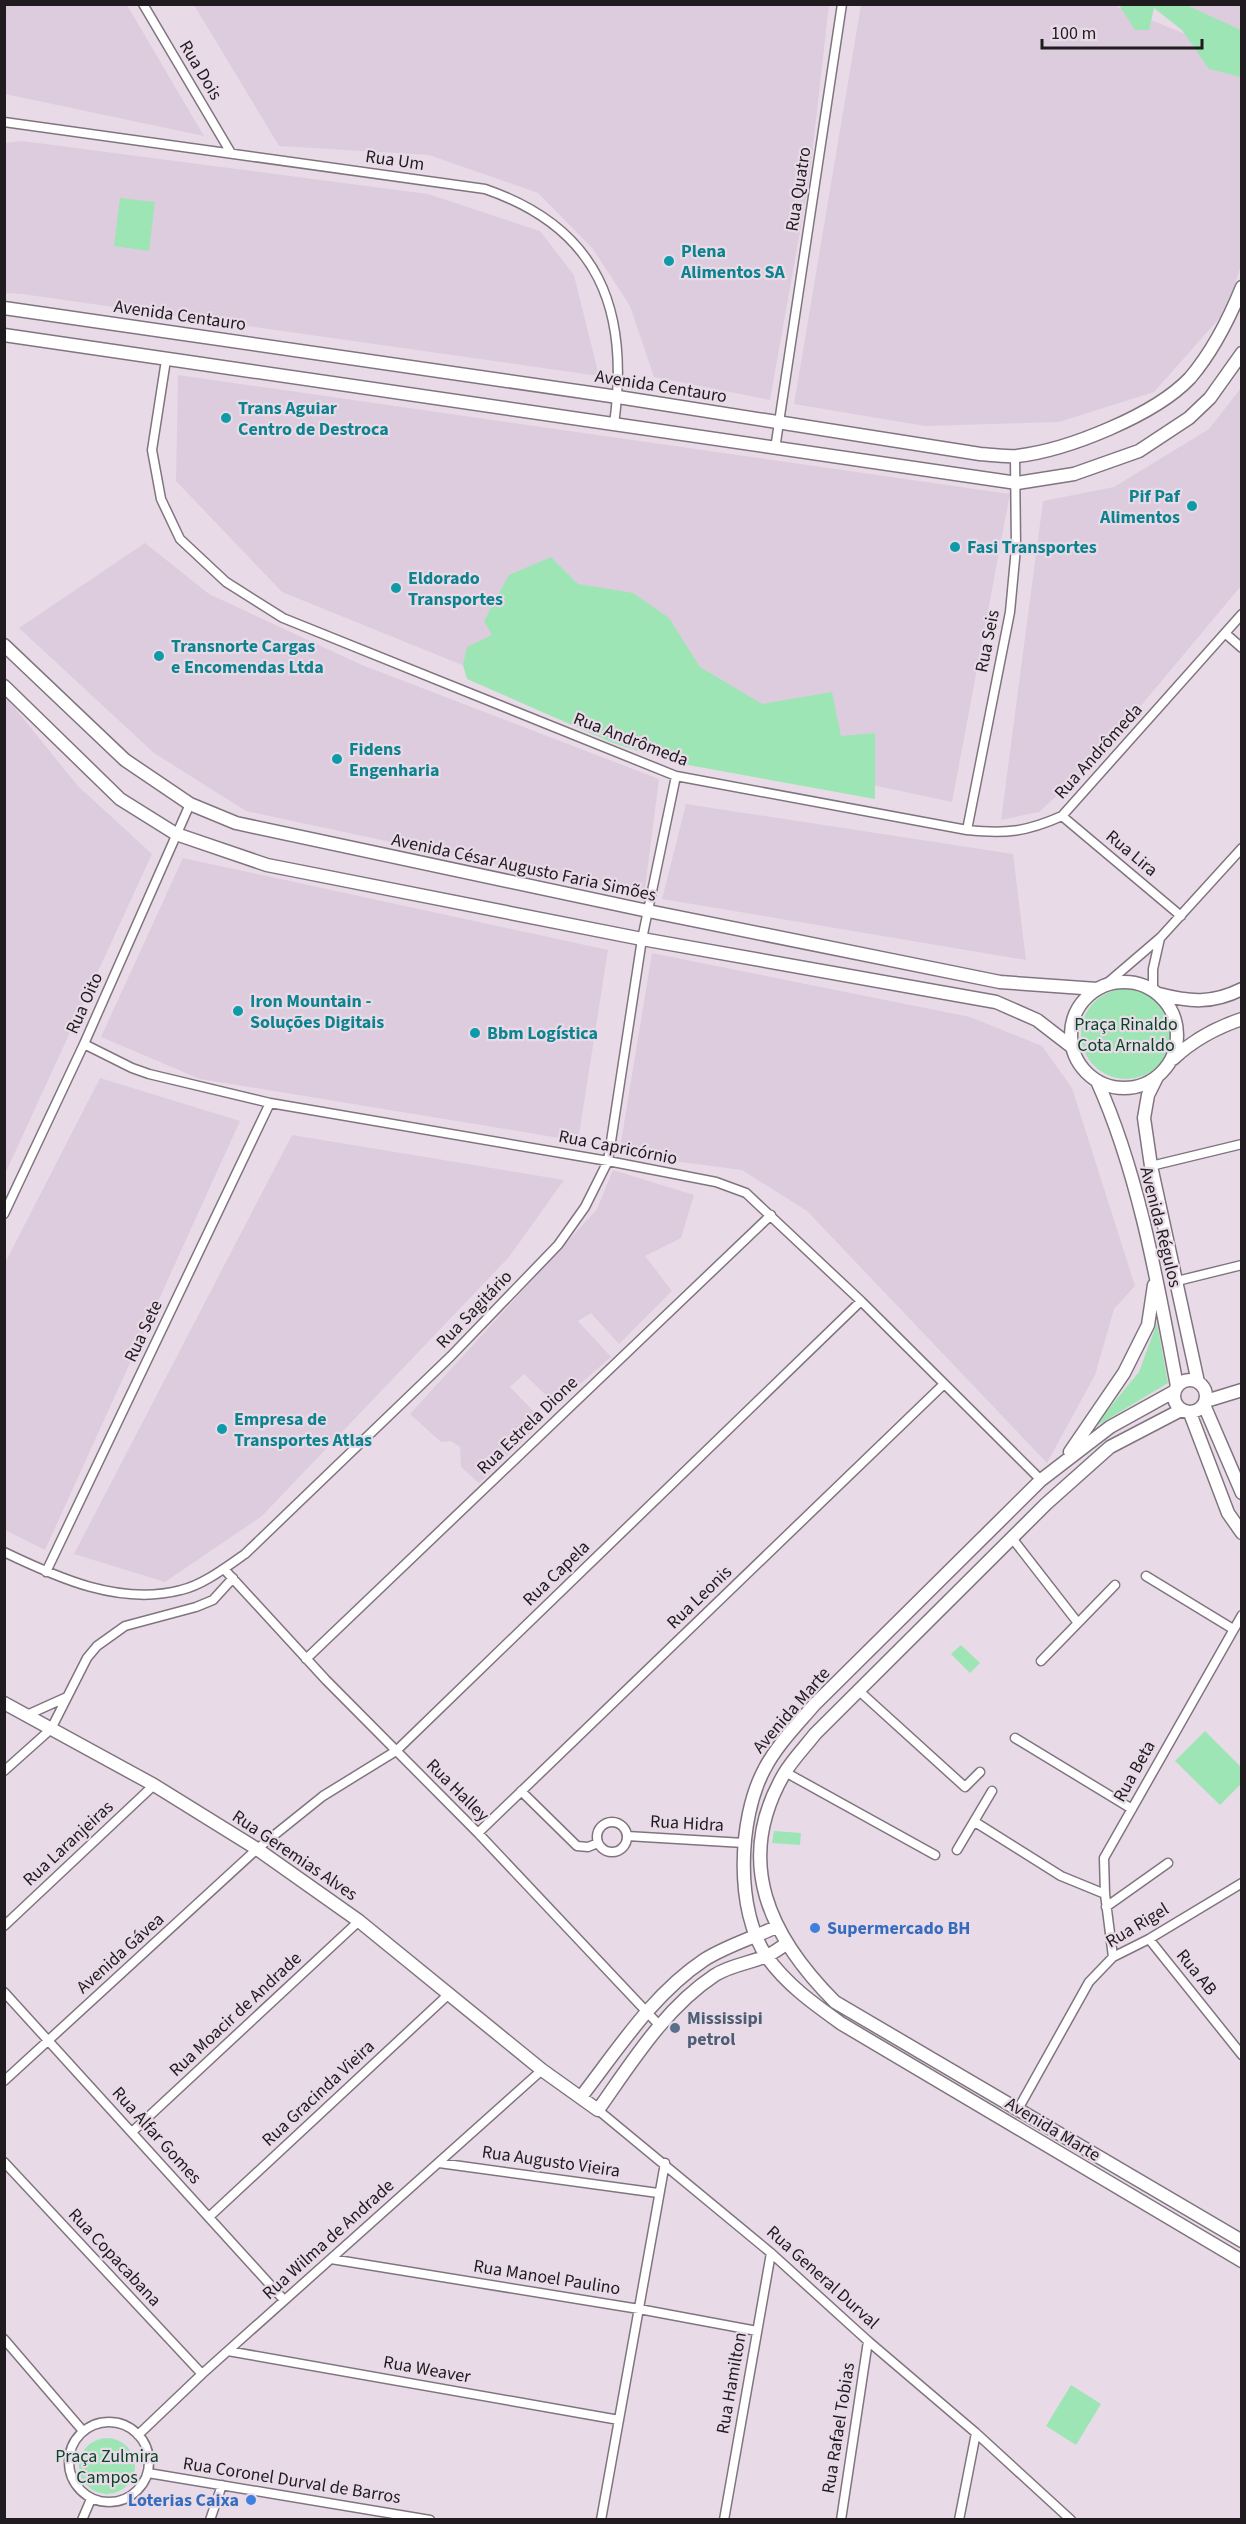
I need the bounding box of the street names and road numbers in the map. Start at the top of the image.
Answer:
street label: Rua Dois [173,36,228,105]
street label: Rua Um [364,144,426,177]
street label: Rua Quatro [779,145,818,233]
street label: Avenida Centauro [112,294,248,337]
street label: Avenida Centauro [593,364,729,409]
street label: Rua Seis [969,608,1006,675]
street label: Rua Andrômeda [1049,698,1148,805]
street label: Rua Andrômeda [570,706,692,773]
street label: Rua Lira [1100,824,1163,882]
street label: Avenida César Augusto Faria Simões [389,827,659,908]
street label: Rua Oito [60,969,109,1038]
street label: Rua Capricórnio [556,1124,679,1171]
street label: Avenida Régulos [1133,1164,1188,1290]
street label: Rua Sagitário [431,1265,518,1354]
street label: Rua Sete [118,1296,169,1366]
street label: Rua Estrela Dione [471,1371,583,1480]
street label: Rua Capela [517,1535,595,1612]
street label: Rua Leonis [661,1560,737,1635]
street label: Avenida Marte [747,1662,836,1759]
street label: Rua Beta [1107,1736,1162,1807]
street label: Rua Halley [420,1753,495,1828]
street label: Rua Laranjeiras [18,1795,119,1892]
street label: Rua Geremias Alves [227,1804,362,1907]
street label: Rua Hidra [649,1809,724,1838]
street label: Rua Rigel [1101,1897,1174,1954]
street label: Avenida Gávea [71,1907,170,2000]
street label: Rua AB [1170,1944,1223,2001]
street label: Rua Moacir de Andrade [164,1946,307,2082]
street label: Rua Gracinda Vieira [257,2035,380,2152]
street label: Rua Alfar Gomes [106,2081,207,2189]
street label: Avenida Marte [1000,2091,1105,2168]
street label: Rua Augusto Vieira [480,2139,622,2184]
street label: Rua Wilma de Andrade [257,2173,400,2305]
street label: Rua Copacabana [62,2203,167,2312]
street label: Rua General Durval [761,2220,884,2335]
street label: Rua Manoel Paulino [472,2254,622,2301]
street label: Rua Hamilton [710,2330,753,2436]
street label: Rua Weaver [381,2350,473,2390]
street label: Rua Rafael Tobias [816,2361,861,2495]
street label: Rua Coronel Durval de Barros [181,2451,403,2510]

